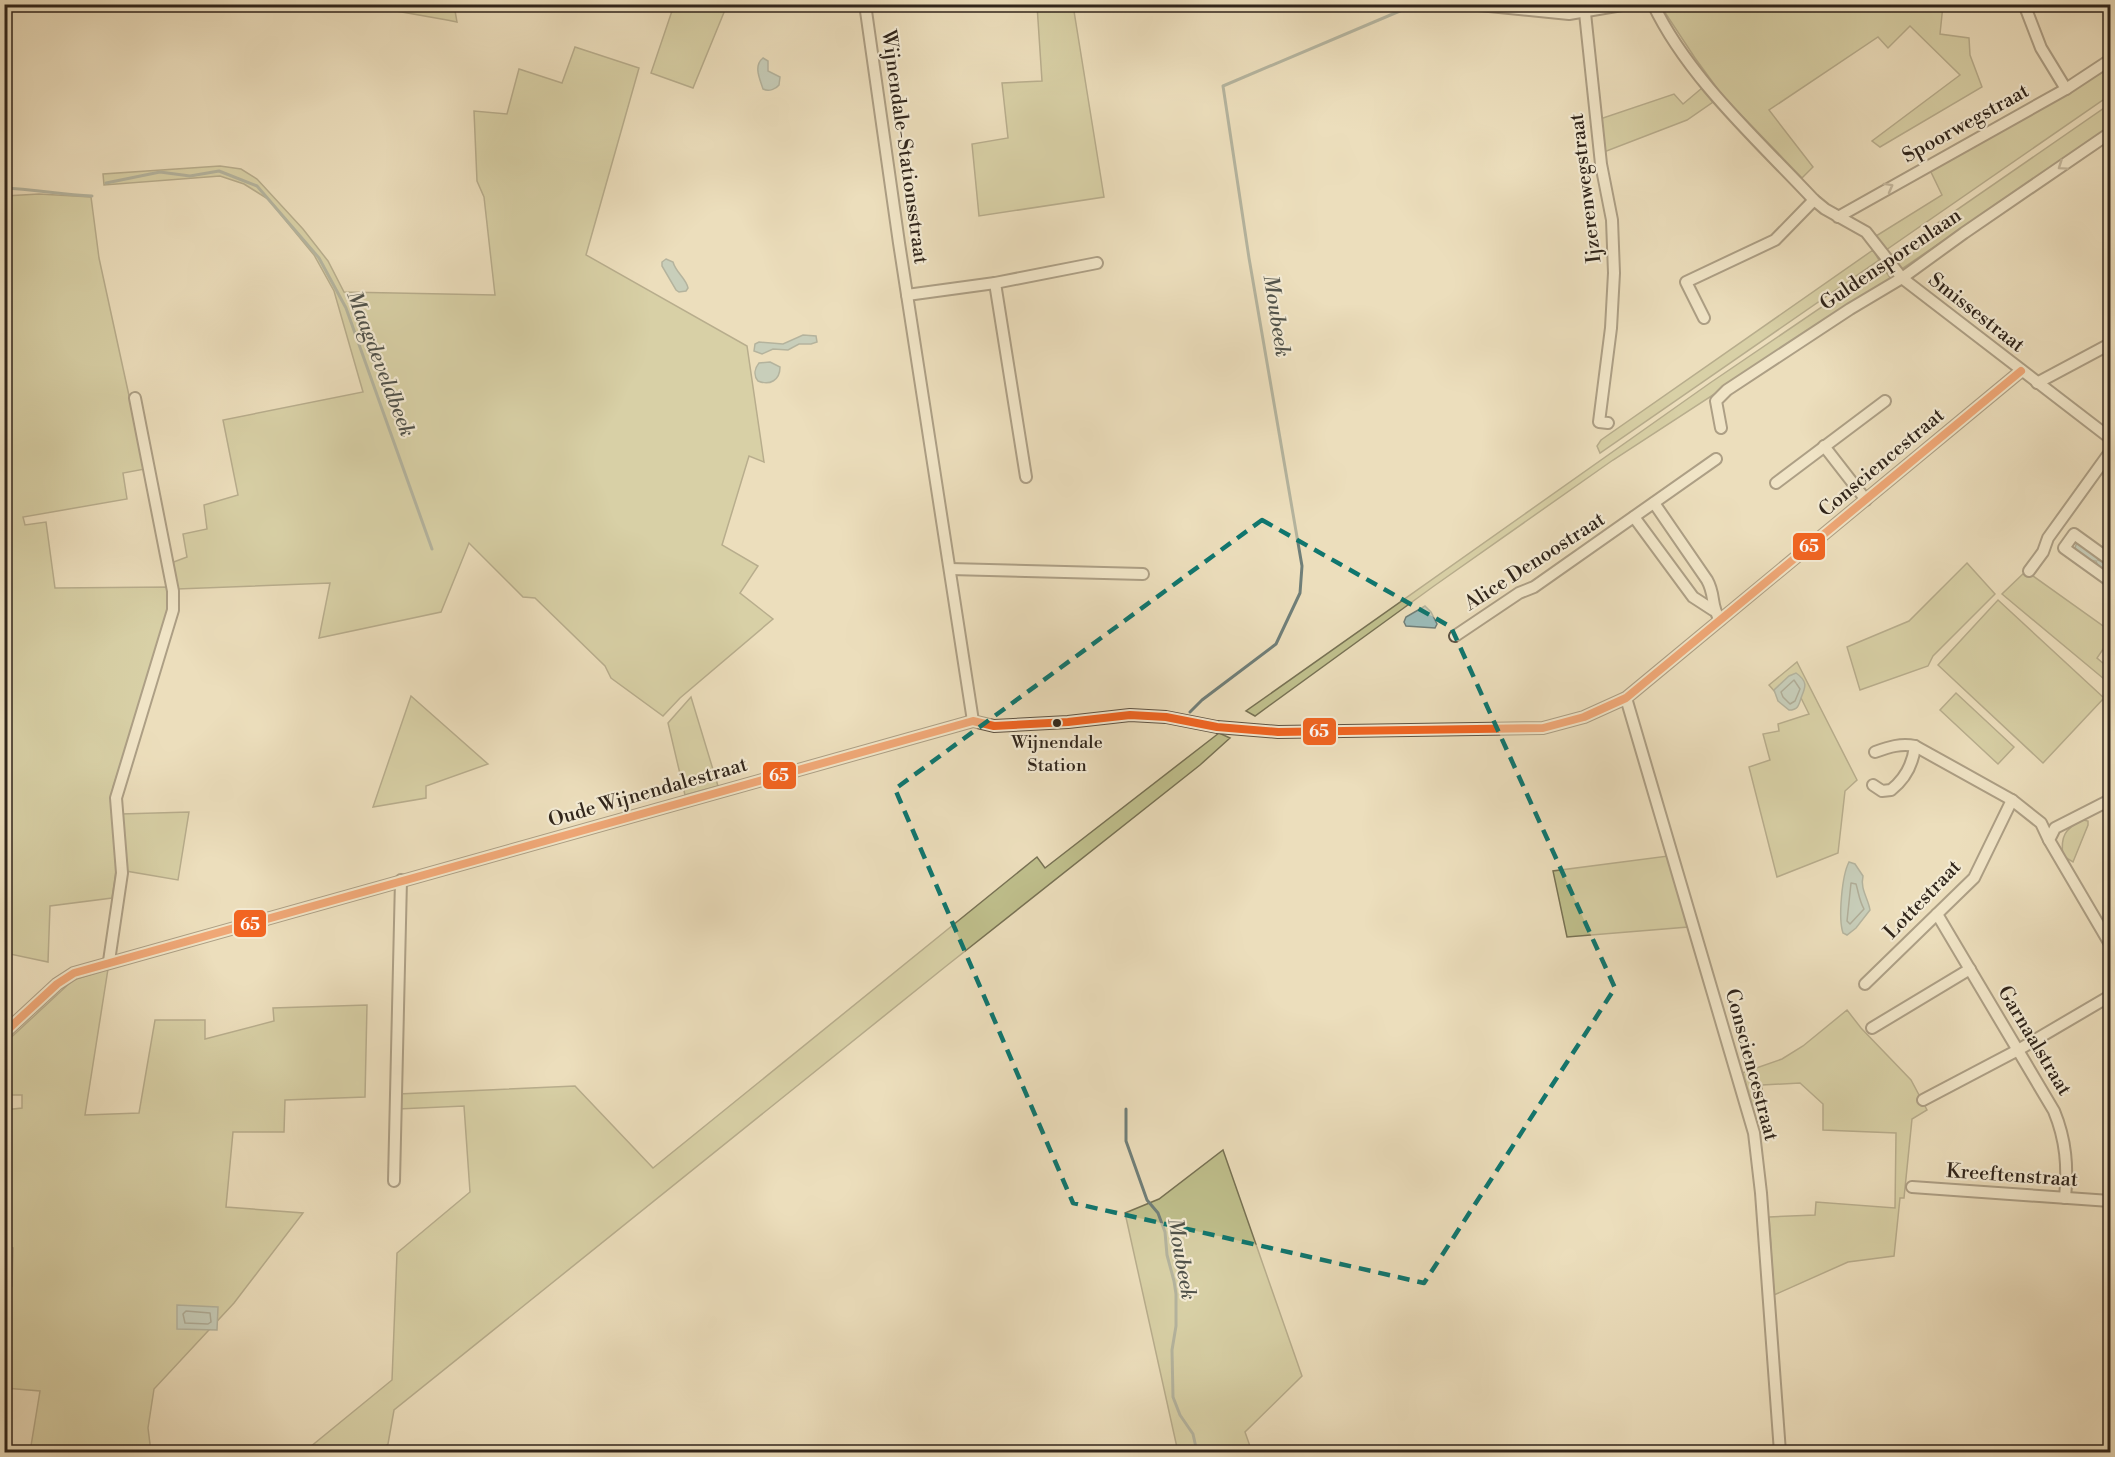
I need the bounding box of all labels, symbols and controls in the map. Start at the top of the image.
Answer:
street label: Wijnendale-Stationsstraat [875,27,933,266]
street label: Spoorwegstraat [1898,79,2034,169]
street label: Ijzerenwegstraat [1564,112,1608,264]
one-way arrow [2058,159,2069,170]
one-way arrow [1882,183,1893,195]
street label: Guldensporenlaan [1815,203,1967,317]
street label: Smissestraat [1923,268,2029,358]
water label: Moubeek [1257,273,1295,359]
water label: Maagdeveldbeek [340,287,420,441]
street label: Consciencestraat [1814,403,1950,523]
street label: Alice Denoostraat [1459,507,1610,617]
line badge: 65 [1792,532,1826,561]
text: 65 [1799,537,1819,557]
marker: Wijnendale Station [1051,717,1063,729]
line badge: 65 [1302,717,1337,746]
text: 65 [1309,722,1329,742]
place label: Wijnendale Station [1010,731,1103,777]
street label: Oude Wijnendalestraat [545,753,751,833]
line badge: 65 [762,761,797,790]
text: 65 [769,766,789,786]
street label: Lottestraat [1879,855,1967,945]
line badge: 65 [233,909,267,938]
text: 65 [240,915,260,935]
street label: Garnaalstraat [1991,982,2077,1100]
street label: Consciencestraat [1719,986,1783,1144]
street label: Kreeftenstraat [1945,1159,2079,1193]
water label: Moubeek [1161,1216,1201,1302]

